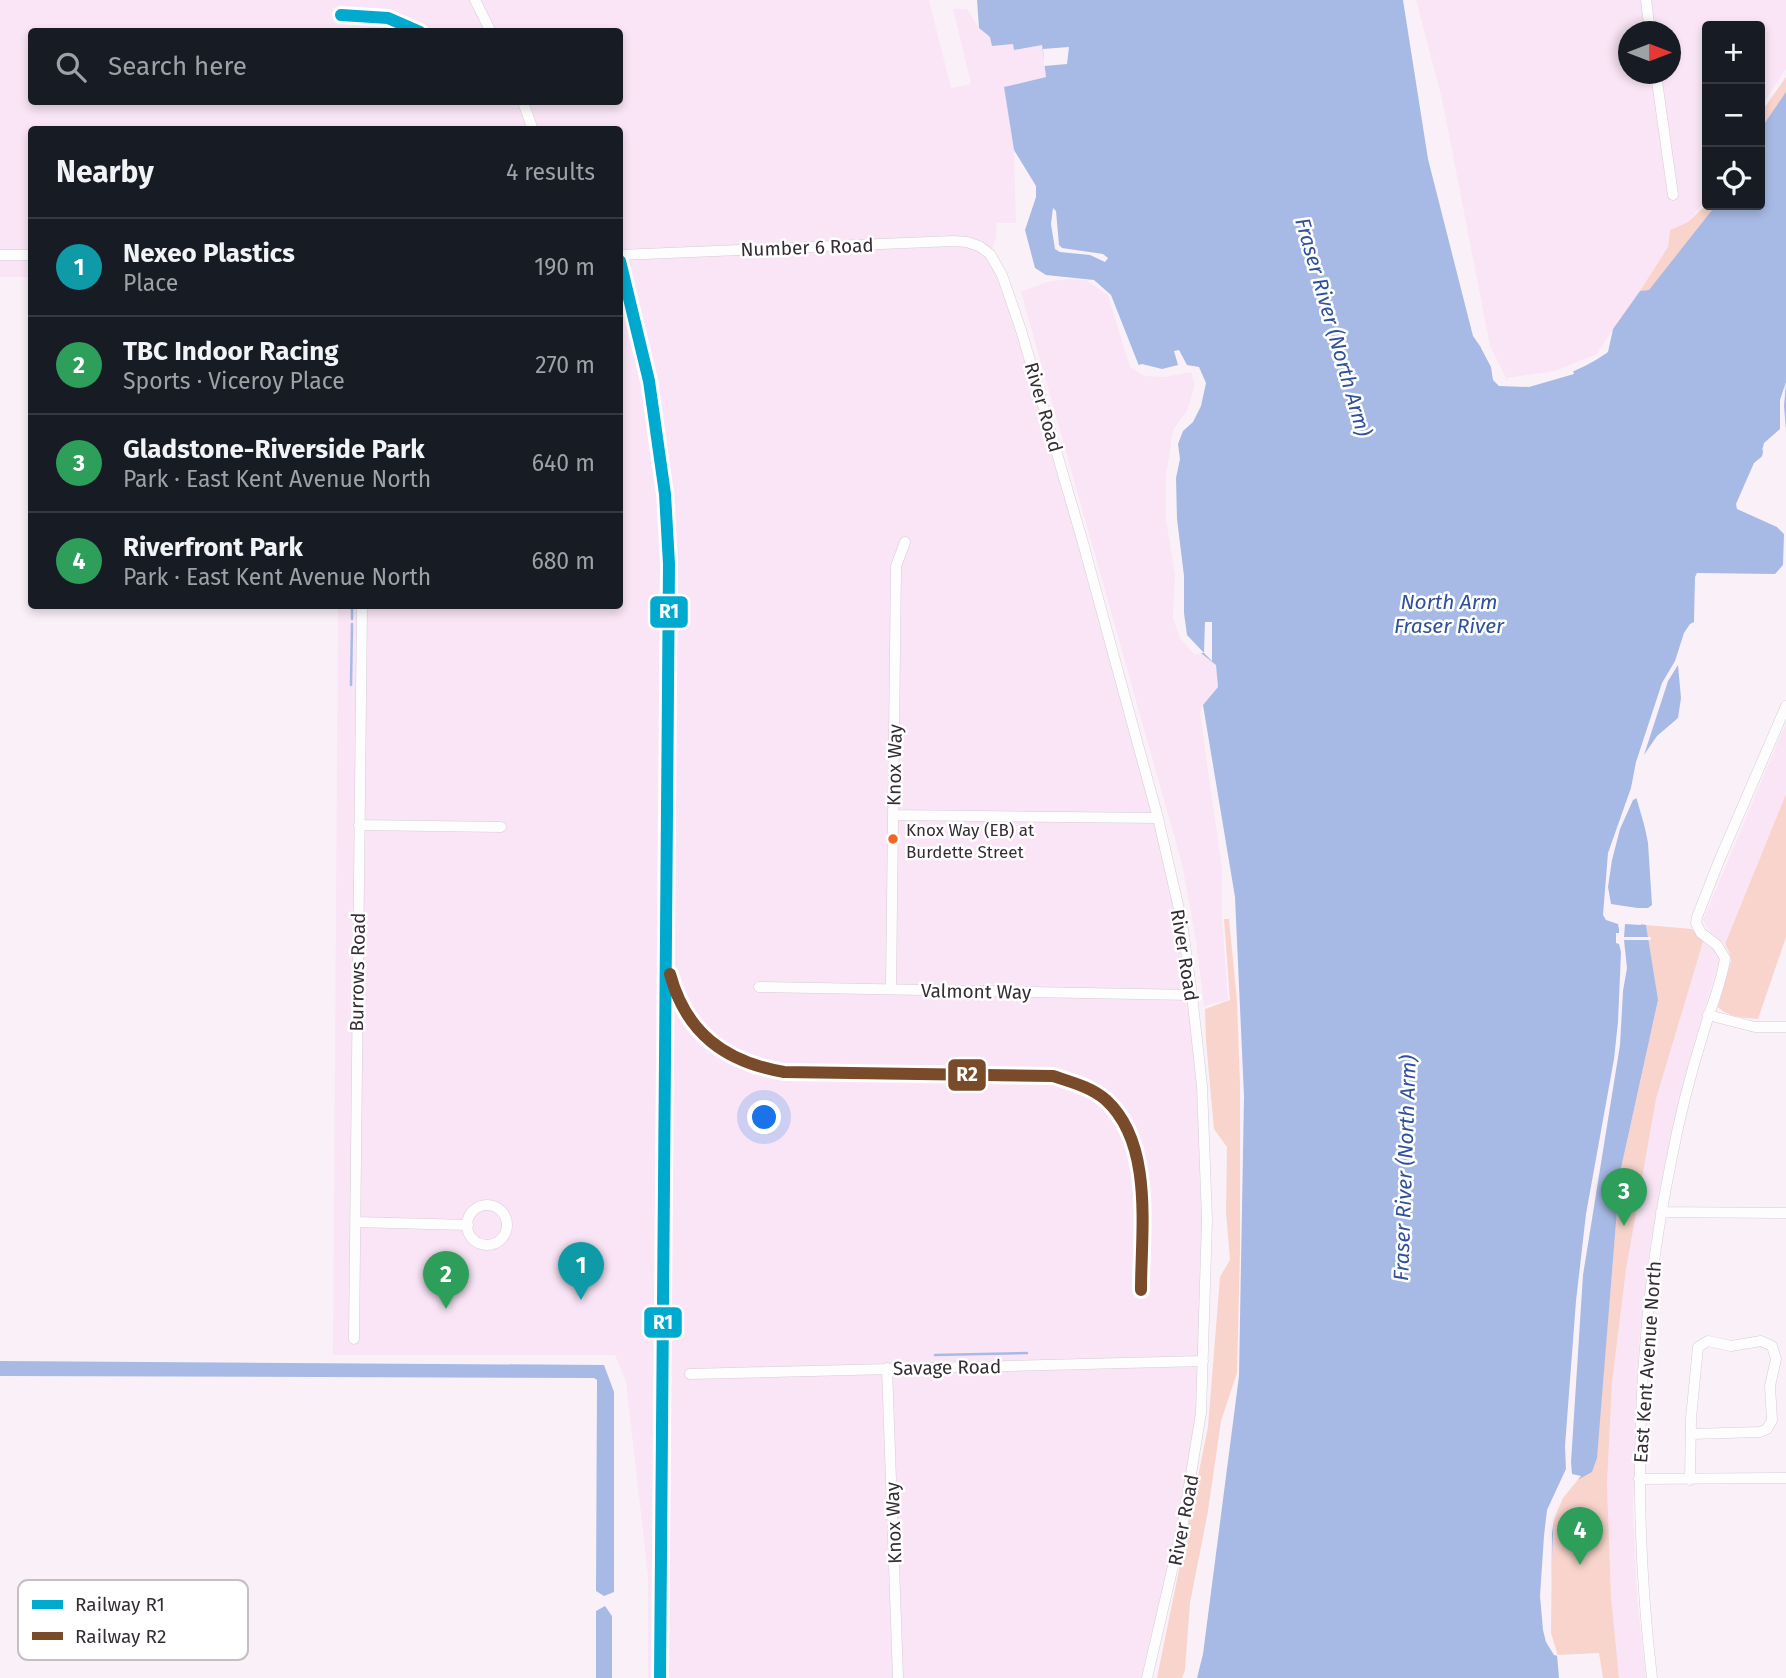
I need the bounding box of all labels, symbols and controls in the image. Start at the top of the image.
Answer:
north arrow [1618,21,1681,84]
map controls [1702,21,1765,210]
button: + [1702,21,1765,84]
search box [28,28,623,105]
icon: search [52,48,90,86]
text: Search here [108,51,247,82]
button: − [1702,84,1765,147]
button: locate [1702,147,1765,210]
text: Nearby [56,154,154,190]
text: 4 results [506,158,595,186]
water label: Fraser River (North Arm) [1289,215,1377,440]
street label: Number 6 Road [740,234,874,261]
text: Nexeo Plastics [123,238,295,269]
text: 1 [74,253,84,281]
text: 190 m [534,253,595,281]
text: Place [123,269,178,297]
text: TBC Indoor Racing [123,336,339,367]
text: 2 [73,351,85,379]
text: 270 m [535,351,595,379]
street label: River Road [1020,359,1067,455]
text: Sports · Viceroy Place [123,367,345,395]
text: Gladstone-Riverside Park [123,434,425,465]
text: 3 [73,449,85,477]
text: 640 m [532,449,595,477]
text: Park · East Kent Avenue North [123,465,431,493]
text: Riverfront Park [123,532,303,563]
text: 4 [73,547,86,575]
text: 680 m [531,547,595,575]
text: Park · East Kent Avenue North [123,563,431,591]
water label: North Arm Fraser River [1394,589,1505,639]
line badge: R1 [649,595,689,629]
text: R1 [659,600,679,623]
street label: Knox Way [882,723,907,806]
place label: Knox Way (EB) at Burdette Street [906,820,1035,863]
marker: Knox Way (EB) at Burdette Street [886,832,900,846]
street label: River Road [1166,908,1203,1003]
street label: Burrows Road [345,912,370,1032]
street label: Valmont Way [921,979,1032,1004]
water label: Fraser River (North Arm) [1388,1054,1422,1281]
line badge: R2 [947,1058,987,1092]
text: R2 [956,1063,978,1086]
your location [747,1100,781,1134]
pin: 3 [1601,1168,1647,1226]
pin: 1 [558,1242,604,1300]
pin: 2 [423,1251,469,1309]
street label: East Kent Avenue North [1629,1260,1666,1464]
line badge: R1 [643,1306,683,1339]
text: R1 [653,1311,673,1334]
street label: Savage Road [893,1355,1001,1380]
street label: River Road [1163,1472,1204,1568]
street label: Knox Way [881,1481,906,1564]
pin: 4 [1557,1507,1603,1565]
legend [18,1580,248,1660]
text: Railway R1 [75,1593,165,1616]
text: Railway R2 [75,1625,166,1648]

